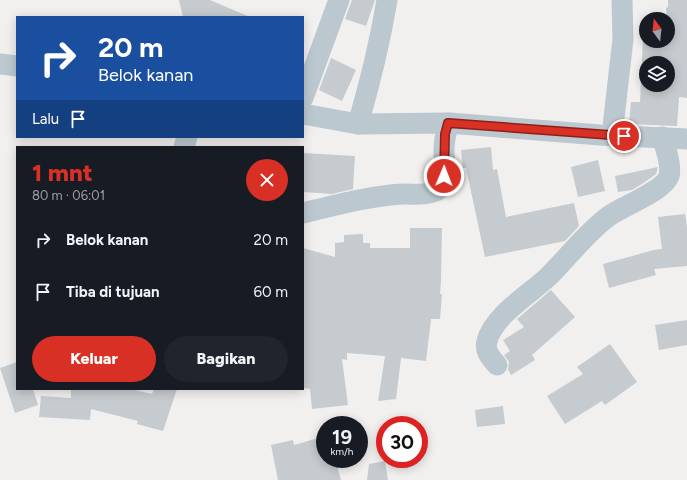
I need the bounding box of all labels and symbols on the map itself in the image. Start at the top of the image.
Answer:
north arrow [639,12,675,48]
pin [607,119,641,153]
position arrow [423,155,465,197]
speed limit sign: 30 [376,416,428,468]

